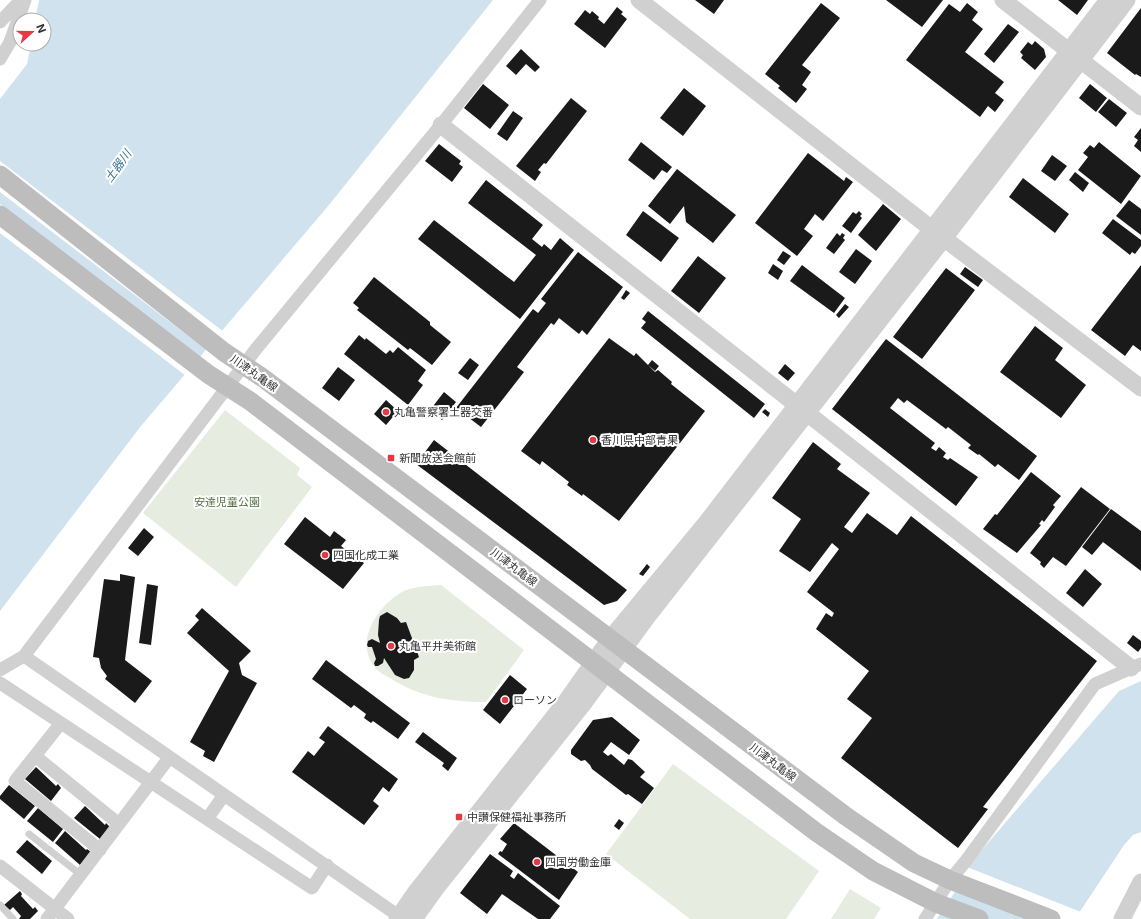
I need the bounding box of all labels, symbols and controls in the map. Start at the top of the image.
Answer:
north arrow [12,12,52,52]
text: N [33,22,49,35]
water label: 土器川 [101,145,135,185]
street label: 川津丸亀線 [227,351,281,395]
place label: 丸亀警察署土器交番 [394,405,493,419]
marker: 丸亀警察署土器交番 [381,407,391,417]
place label: 香川県中部青果 [601,433,678,447]
marker: 香川県中部青果 [588,435,598,445]
place label: 新聞放送会館前 [399,451,476,465]
marker: 新聞放送会館前 [386,453,396,463]
park label: 安達児童公園 [194,495,260,509]
street label: 川津丸亀線 [488,545,540,589]
place label: 四国化成工業 [333,548,399,562]
marker: 四国化成工業 [320,550,330,560]
place label: 丸亀平井美術館 [399,639,476,653]
marker: 丸亀平井美術館 [386,641,396,651]
place label: ローソン [513,693,557,707]
marker: ローソン [500,695,510,705]
street label: 川津丸亀線 [747,740,799,784]
place label: 中讃保健福祉事務所 [467,810,567,824]
marker: 中讃保健福祉事務所 [454,812,464,822]
place label: 四国労働金庫 [545,855,611,869]
marker: 四国労働金庫 [532,857,542,867]

